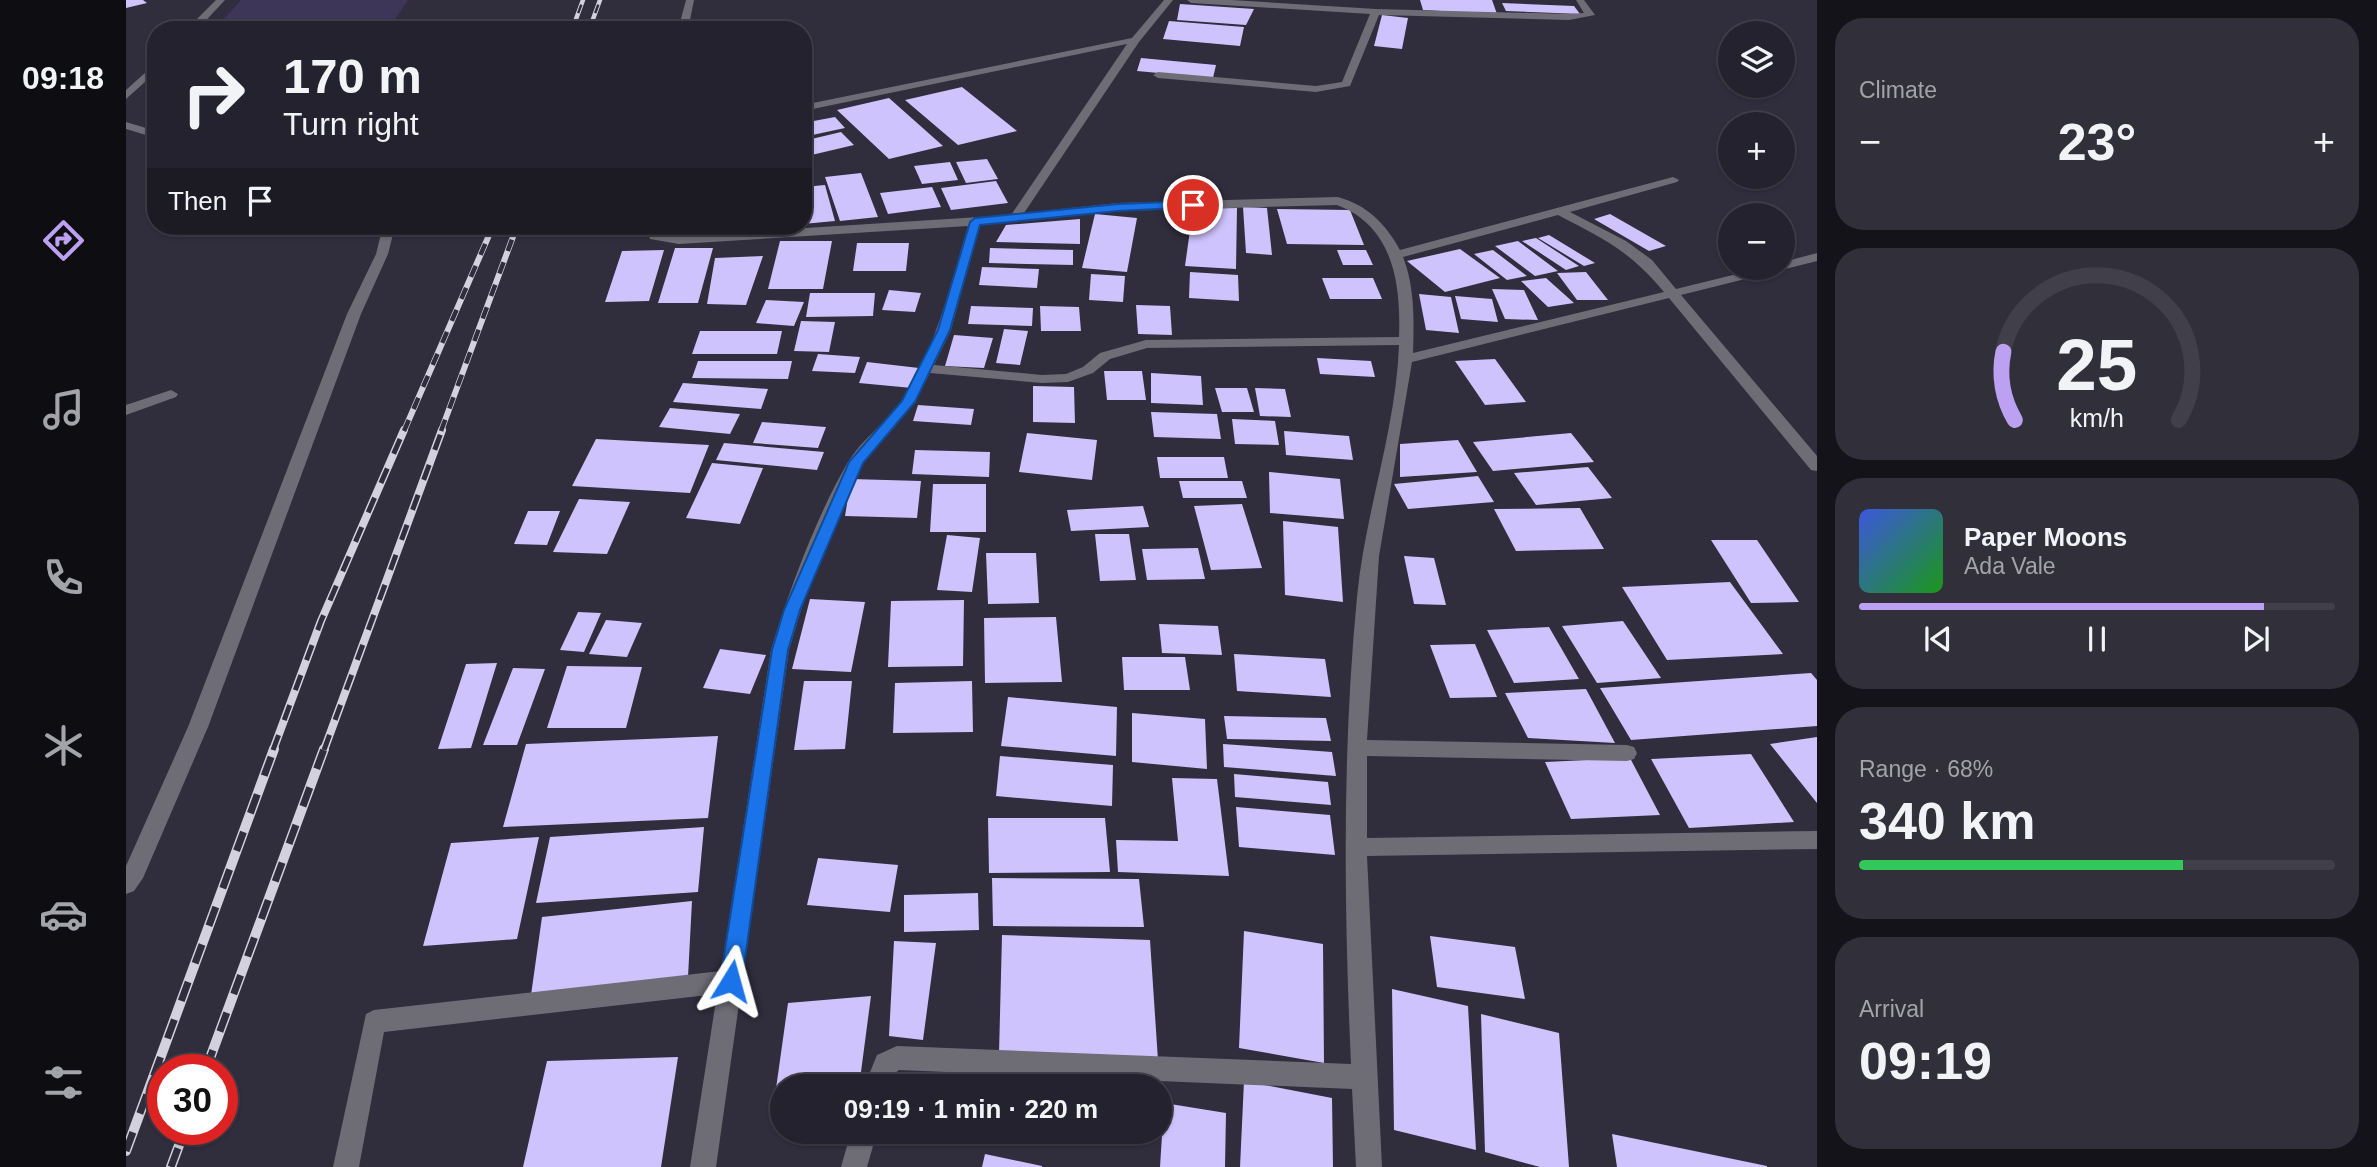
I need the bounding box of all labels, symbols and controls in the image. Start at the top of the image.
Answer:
map controls [1718,21,1795,280]
button: layers [1718,21,1795,98]
icon: right [168,49,259,140]
text: 170 m [283,49,422,103]
text: 09:18 [22,60,104,96]
text: Climate [1859,77,1937,103]
text: Turn right [283,106,419,142]
button: + [1718,112,1795,189]
text: 23° [2058,113,2136,171]
text: − [1859,121,1881,163]
text: + [2313,121,2335,163]
pin [1163,175,1223,235]
icon: arrive [241,182,279,220]
text: Then [168,186,227,216]
icon: arrive [1174,186,1212,224]
button: − [1718,203,1795,280]
icon: directions [39,216,88,265]
text: 25 [2057,324,2137,405]
icon: music [39,385,88,434]
text: km/h [2070,403,2124,431]
text: Paper Moons [1964,522,2127,552]
icon: phone [39,553,88,602]
text: Ada Vale [1964,553,2056,579]
icon: previous [1919,620,1957,658]
icon: pause [2078,620,2116,658]
icon: next [2237,620,2275,658]
icon: climate [39,721,88,770]
text: Range · 68% [1859,756,1993,782]
text: 340 km [1859,792,2035,850]
icon: car [39,890,88,939]
position arrow [694,944,768,1018]
text: Arrival [1859,996,1924,1022]
text: 09:19 [1859,1032,1992,1090]
speed limit sign: 30 [147,1054,238,1145]
icon: filters [39,1058,88,1107]
text: 09:19 · 1 min · 220 m [844,1094,1098,1124]

